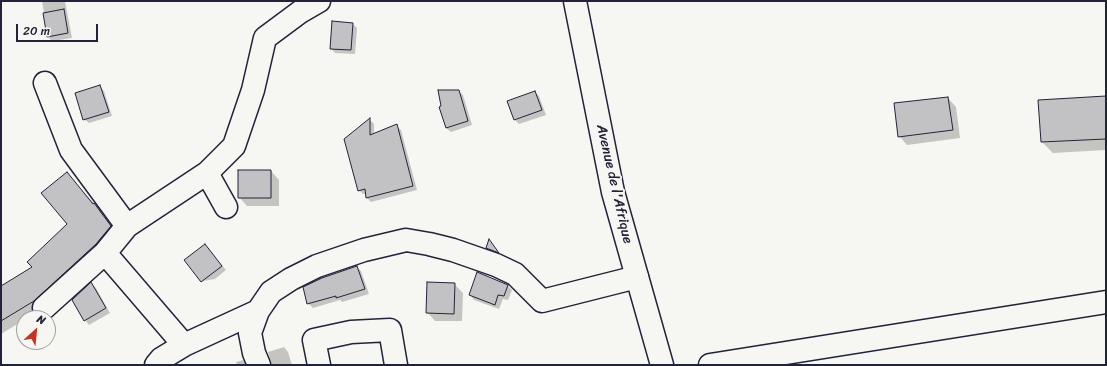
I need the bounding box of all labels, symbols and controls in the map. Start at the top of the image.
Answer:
scale bar [18,16,100,42]
text: 20 m [23,20,50,42]
street label: Avenue de l'Afrique [592,123,636,245]
north arrow [16,310,56,350]
text: N [34,310,49,330]

